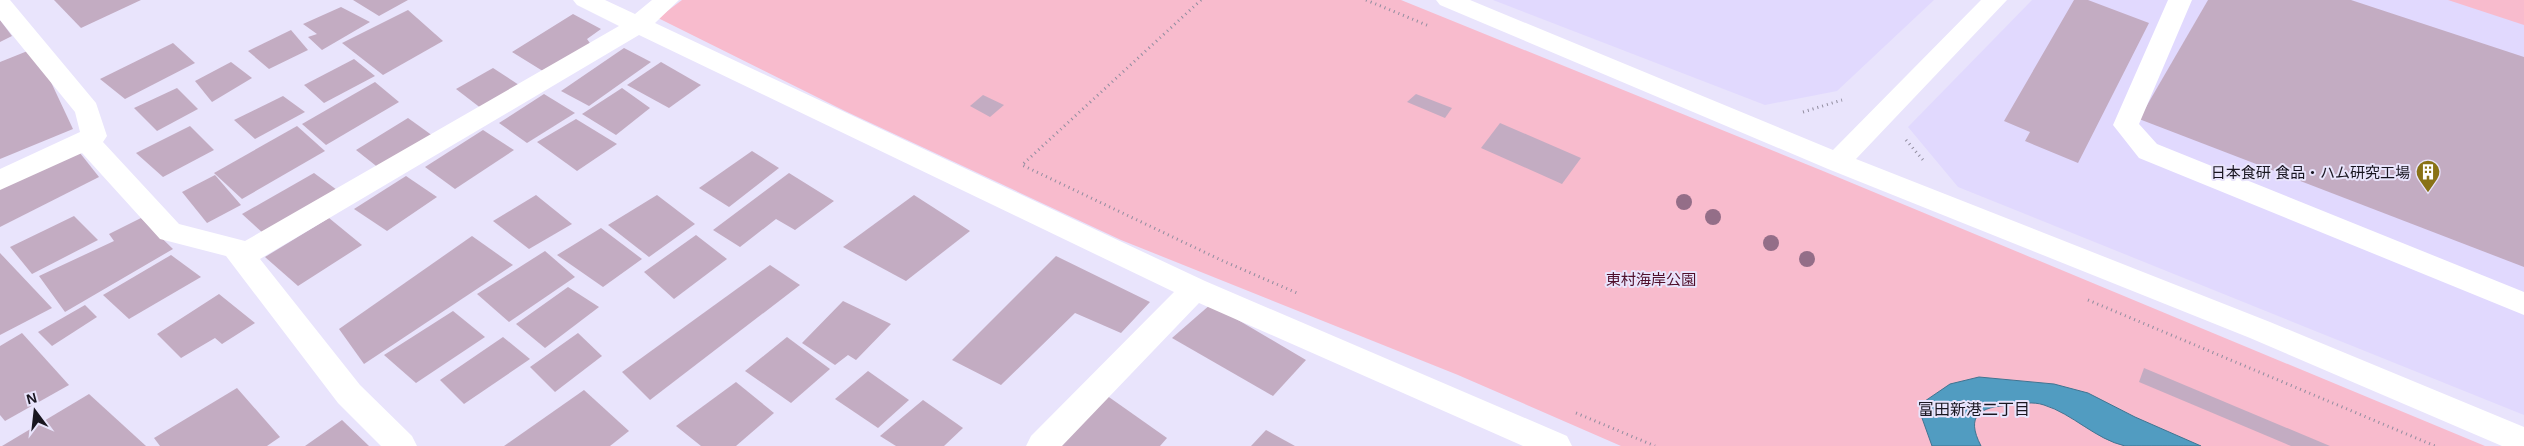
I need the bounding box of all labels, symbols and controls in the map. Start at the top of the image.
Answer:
building icon: 日本食研 食品・ハム研究工場 [2415,159,2441,193]
place label: 日本食研 食品・ハム研究工場 [2211,164,2410,181]
park label: 東村海岸公園 [1606,271,1696,288]
north arrow [10,386,60,436]
text: N [25,389,39,407]
district label: 富田新港二丁目 [1918,401,2030,418]

